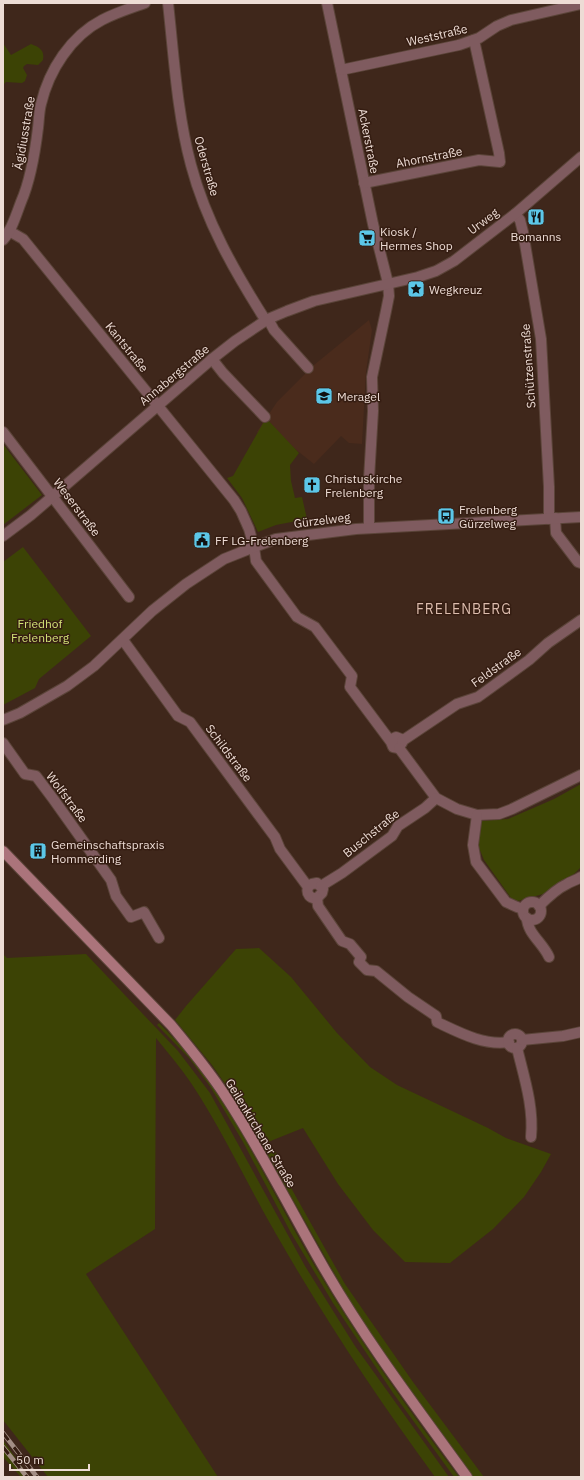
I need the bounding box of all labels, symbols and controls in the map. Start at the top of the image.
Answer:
street label: Weststraße [405,21,469,49]
street label: Ägidiusstraße [10,95,38,171]
street label: Ackerstraße [355,107,383,175]
street label: Oderstraße [191,134,223,198]
street label: Ahornstraße [394,143,464,171]
street label: Urweg [465,204,502,237]
restaurant icon: Bomanns [526,207,546,227]
place label: Kiosk / Hermes Shop [380,224,453,253]
supermarket icon: Kiosk / Hermes Shop [357,228,377,248]
place label: Bomanns [511,229,562,244]
place icon: Wegkreuz [406,279,426,299]
place label: Wegkreuz [429,282,483,297]
street label: Kantstraße [102,319,152,375]
street label: Schützenstraße [518,323,538,409]
street label: Annabergstraße [136,341,212,409]
school or university icon: Meragel [314,386,334,406]
place label: Meragel [337,389,380,404]
place label: Christuskirche Frelenberg [325,471,403,500]
street label: Weserstraße [50,475,104,539]
church icon: Christuskirche Frelenberg [302,475,322,495]
place label: Frelenberg Gürzelweg [459,502,518,531]
bus stop icon: Frelenberg Gürzelweg [436,506,456,526]
street label: Gürzelweg [293,509,352,531]
public building icon: FF LG-Frelenberg [192,530,212,550]
place label: FF LG-Frelenberg [215,533,309,548]
district label: FRELENBERG [416,600,512,618]
park label: Friedhof Frelenberg [11,616,70,645]
street label: Feldstraße [468,644,524,690]
street label: Schildstraße [203,721,256,785]
street label: Wolfstraße [43,769,91,826]
street label: Buschstraße [340,805,403,860]
place label: Gemeinschaftspraxis Hommerding [51,837,165,866]
building icon: Gemeinschaftspraxis Hommerding [28,841,48,861]
street label: Geilenkirchener Straße [222,1076,300,1191]
scale bar [10,1446,89,1472]
text: 50 m [16,1452,44,1467]

